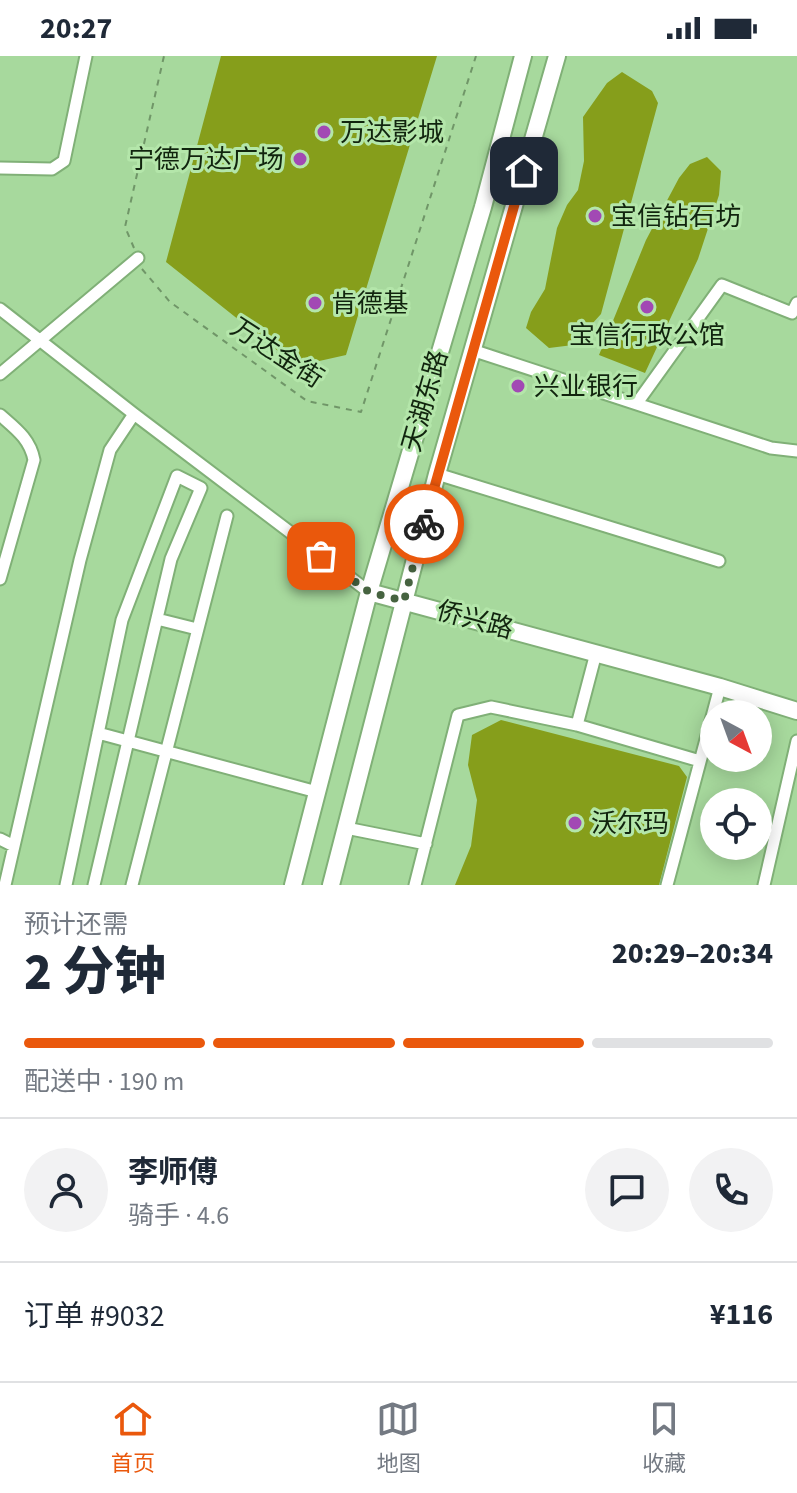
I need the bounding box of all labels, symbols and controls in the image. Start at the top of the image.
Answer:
text: 20:27 [40,7,112,50]
place label: 万达影城 [340,114,444,151]
marker: 万达影城 [315,123,333,141]
pin [490,137,558,205]
place label: 宁德万达广场 [128,141,284,178]
icon: home [502,149,546,193]
marker: 宁德万达广场 [291,150,309,168]
place label: 宝信钻石坊 [611,198,741,235]
marker: 宝信钻石坊 [586,207,604,225]
place label: 肯德基 [331,285,409,322]
marker: 肯德基 [306,294,324,312]
marker: 宝信行政公馆 [638,298,656,316]
street label: 万达金街 [223,309,331,397]
place label: 宝信行政公馆 [569,317,725,354]
street label: 天湖东路 [393,346,457,456]
place label: 兴业银行 [534,368,638,405]
marker: 兴业银行 [509,377,527,395]
courier [384,484,464,564]
icon: bike [402,502,446,546]
pin [287,522,355,590]
icon: bag [299,534,343,578]
street label: 侨兴路 [433,592,517,648]
north arrow [700,700,772,772]
map controls [700,700,772,860]
button: locate [700,788,772,860]
place label: 沃尔玛 [591,805,669,842]
marker: 沃尔玛 [566,814,584,832]
text: 预计还需 [24,906,128,943]
text: 20:29–20:34 [612,932,773,975]
text: 2 分钟 [24,936,166,1010]
text: 配送中 · 190 m [24,1063,184,1100]
button: person [24,1148,108,1232]
button: chat [585,1148,669,1232]
button: phone [689,1148,773,1232]
text: 李师傅 [128,1151,218,1194]
text: 骑手 · 4.6 [128,1197,229,1234]
text: ¥116 [710,1293,773,1336]
text: 订单 #9032 [24,1295,165,1338]
tab: 首页 [111,1397,155,1480]
tab: 地图 [376,1397,420,1480]
tab: 收藏 [642,1397,686,1480]

